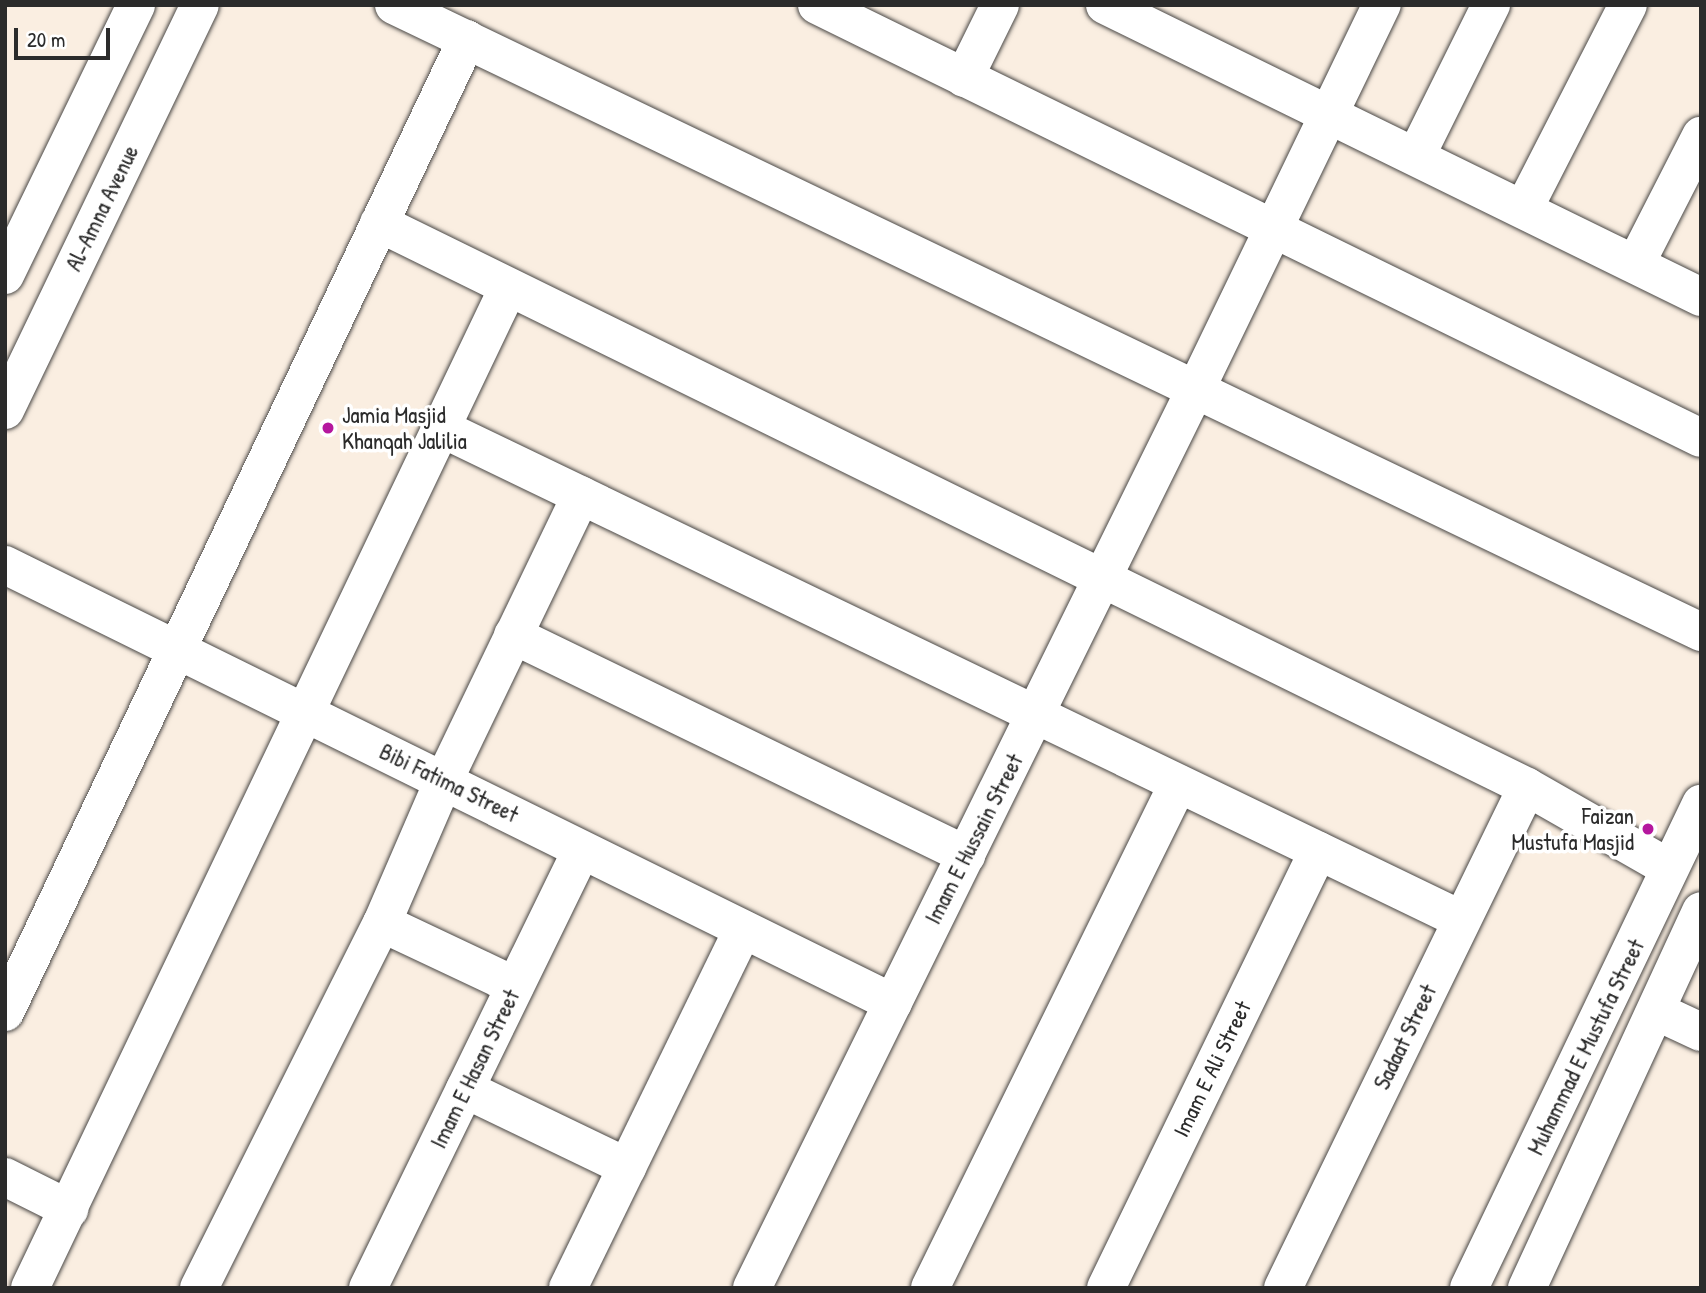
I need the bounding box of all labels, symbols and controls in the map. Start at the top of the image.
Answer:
scale bar [18,14,114,58]
text: 20 m [27,25,65,54]
street label: Al-Amna Avenue [60,141,144,275]
place label: Jamia Masjid Khanqah Jalilia [342,401,467,455]
marker: Jamia Masjid Khanqah Jalilia [320,420,336,436]
street label: Bibi Fatima Street [375,738,523,828]
street label: Imam E Hussain Street [919,749,1029,929]
place label: Faizan Mustufa Masjid [1512,802,1634,856]
marker: Faizan Mustufa Masjid [1640,821,1656,837]
street label: Muhammad E Mustufa Street [1522,935,1650,1159]
street label: Sadaat Street [1368,980,1442,1094]
street label: Imam E Hasan Street [425,985,525,1153]
street label: Imam E Ali Street [1167,997,1257,1141]

